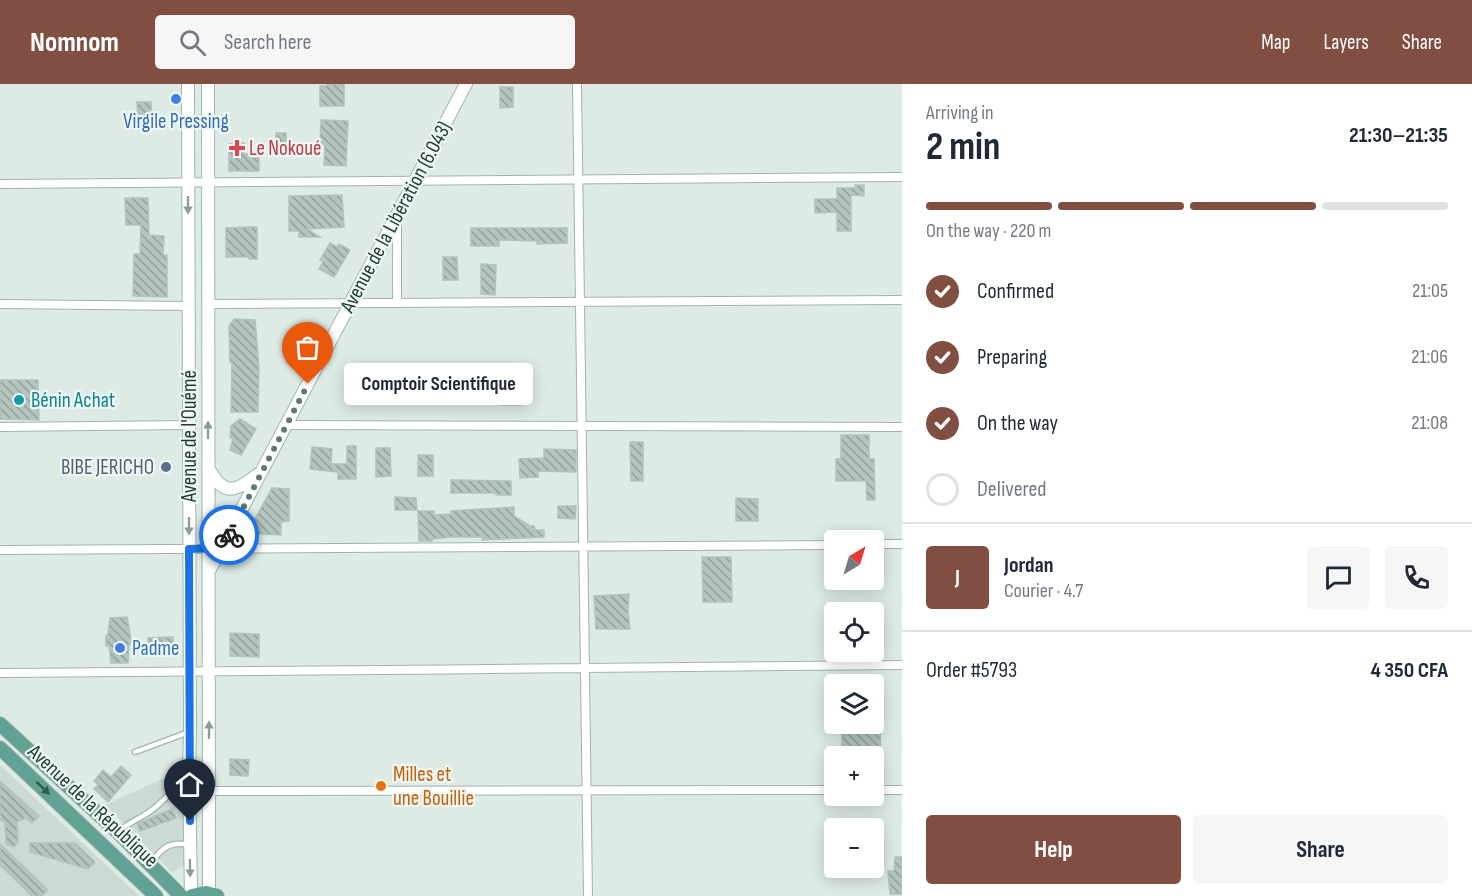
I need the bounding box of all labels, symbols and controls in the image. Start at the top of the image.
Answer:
search box [155,15,575,69]
text: Nomnom [30,26,119,59]
icon: search [176,26,209,59]
text: Search here [224,29,311,56]
text: Map [1261,30,1290,55]
text: Layers [1323,30,1369,55]
text: Share [1402,30,1442,55]
marker: Virgile Pressing [169,92,183,106]
text: Arriving in [926,101,994,125]
place label: Virgile Pressing [123,109,229,134]
street label: Avenue de la Libération (6.043) [335,117,457,318]
text: 21:30–21:35 [1349,122,1448,149]
text: 2 min [926,124,1000,171]
place label: Le Nokoué [249,136,321,161]
marker: Le Nokoué [230,141,244,155]
one-way arrow [183,196,193,215]
text: On the way · 220 m [926,219,1051,243]
icon: check [926,275,959,308]
text: Confirmed [977,278,1054,305]
text: 21:05 [1412,279,1448,303]
pin [282,322,333,384]
icon: bag [291,331,324,364]
icon: check [926,341,959,374]
text: Preparing [977,344,1047,371]
text: 21:06 [1411,345,1448,369]
callout: Comptoir Scientifique [344,363,533,405]
street label: Avenue de l'Ouémé [177,370,202,503]
text: Comptoir Scientifique [361,372,516,396]
place label: Bénin Achat [31,388,115,413]
marker: Bénin Achat [12,393,26,407]
icon: check [926,407,959,440]
text: On the way [977,410,1058,437]
text: 21:08 [1411,411,1448,435]
one-way arrow [203,421,213,440]
place label: BIBE JERICHO [61,455,154,480]
marker: BIBE JERICHO [159,460,173,474]
text: Delivered [977,476,1046,503]
courier [199,505,259,565]
one-way arrow [184,517,194,536]
icon: bike [213,519,246,552]
north arrow [824,530,884,590]
map controls [824,530,884,878]
button: chat [1307,546,1370,609]
button: phone [1385,546,1448,609]
text: Jordan [1004,552,1053,579]
text: J [955,564,960,591]
text: Courier · 4.7 [1004,579,1083,603]
button: locate [824,602,884,662]
place label: Padme [132,636,179,661]
marker: Padme [113,641,127,655]
text: Order #5793 [926,657,1017,684]
text: 4 350 CFA [1371,657,1448,684]
button: layers [824,674,884,734]
one-way arrow [204,721,214,740]
street label: Avenue de la République [22,739,163,873]
button: + [824,746,884,806]
pin [164,759,215,821]
place label: Milles et une Bouillie [393,762,474,811]
icon: home [173,768,206,801]
marker: Milles et une Bouillie [374,779,388,793]
one-way arrow [35,781,50,795]
button: Help [926,815,1181,884]
button: Share [1193,815,1448,884]
button: − [824,818,884,878]
one-way arrow [186,859,195,878]

